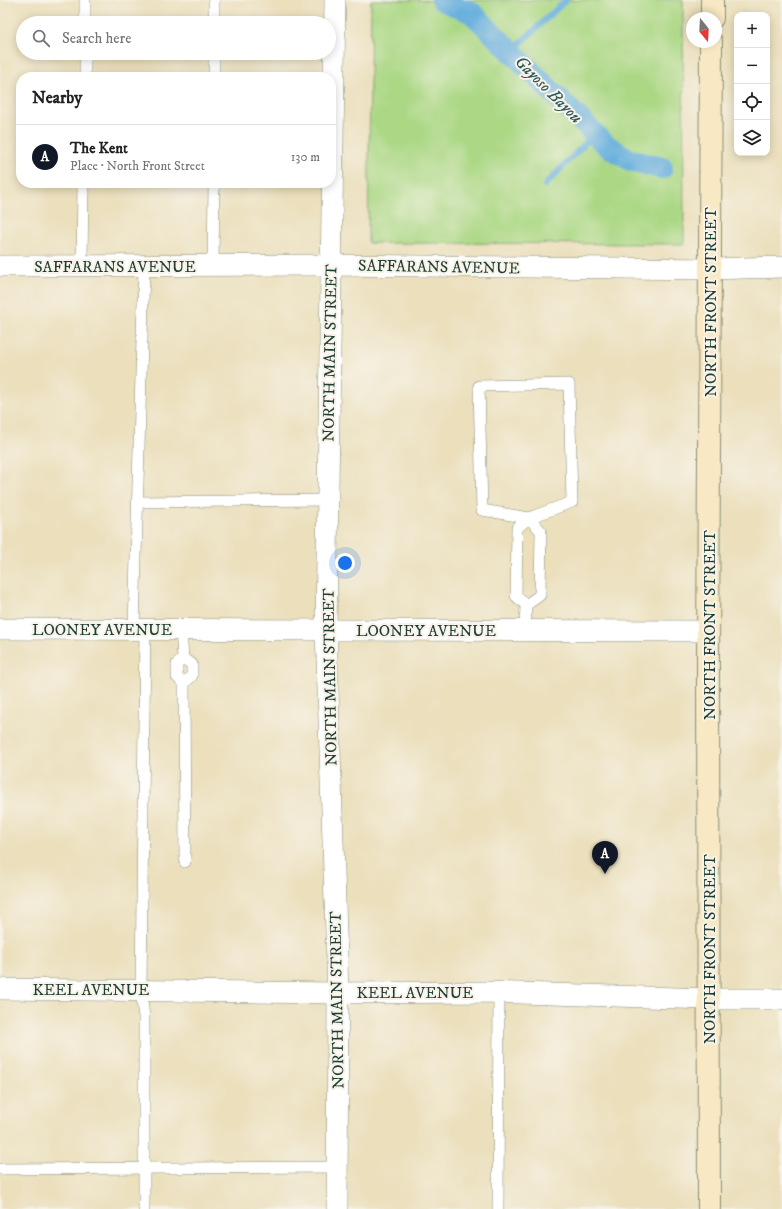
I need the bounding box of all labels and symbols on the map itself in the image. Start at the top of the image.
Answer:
north arrow [686,12,722,48]
water label: Gayoso Bayou [510,51,587,128]
street label: NORTH FRONT STREET [701,207,721,397]
street label: SAFFARANS AVENUE [358,256,520,278]
street label: SAFFARANS AVENUE [34,257,196,277]
street label: NORTH MAIN STREET [318,264,342,442]
street label: NORTH FRONT STREET [700,530,720,720]
your location [335,553,355,573]
street label: NORTH MAIN STREET [318,588,342,766]
street label: LOONEY AVENUE [32,620,172,640]
street label: LOONEY AVENUE [356,621,496,641]
pin: A [592,841,618,874]
street label: NORTH FRONT STREET [700,854,720,1044]
street label: NORTH MAIN STREET [325,911,349,1089]
street label: KEEL AVENUE [33,980,149,1000]
street label: KEEL AVENUE [357,983,473,1003]

